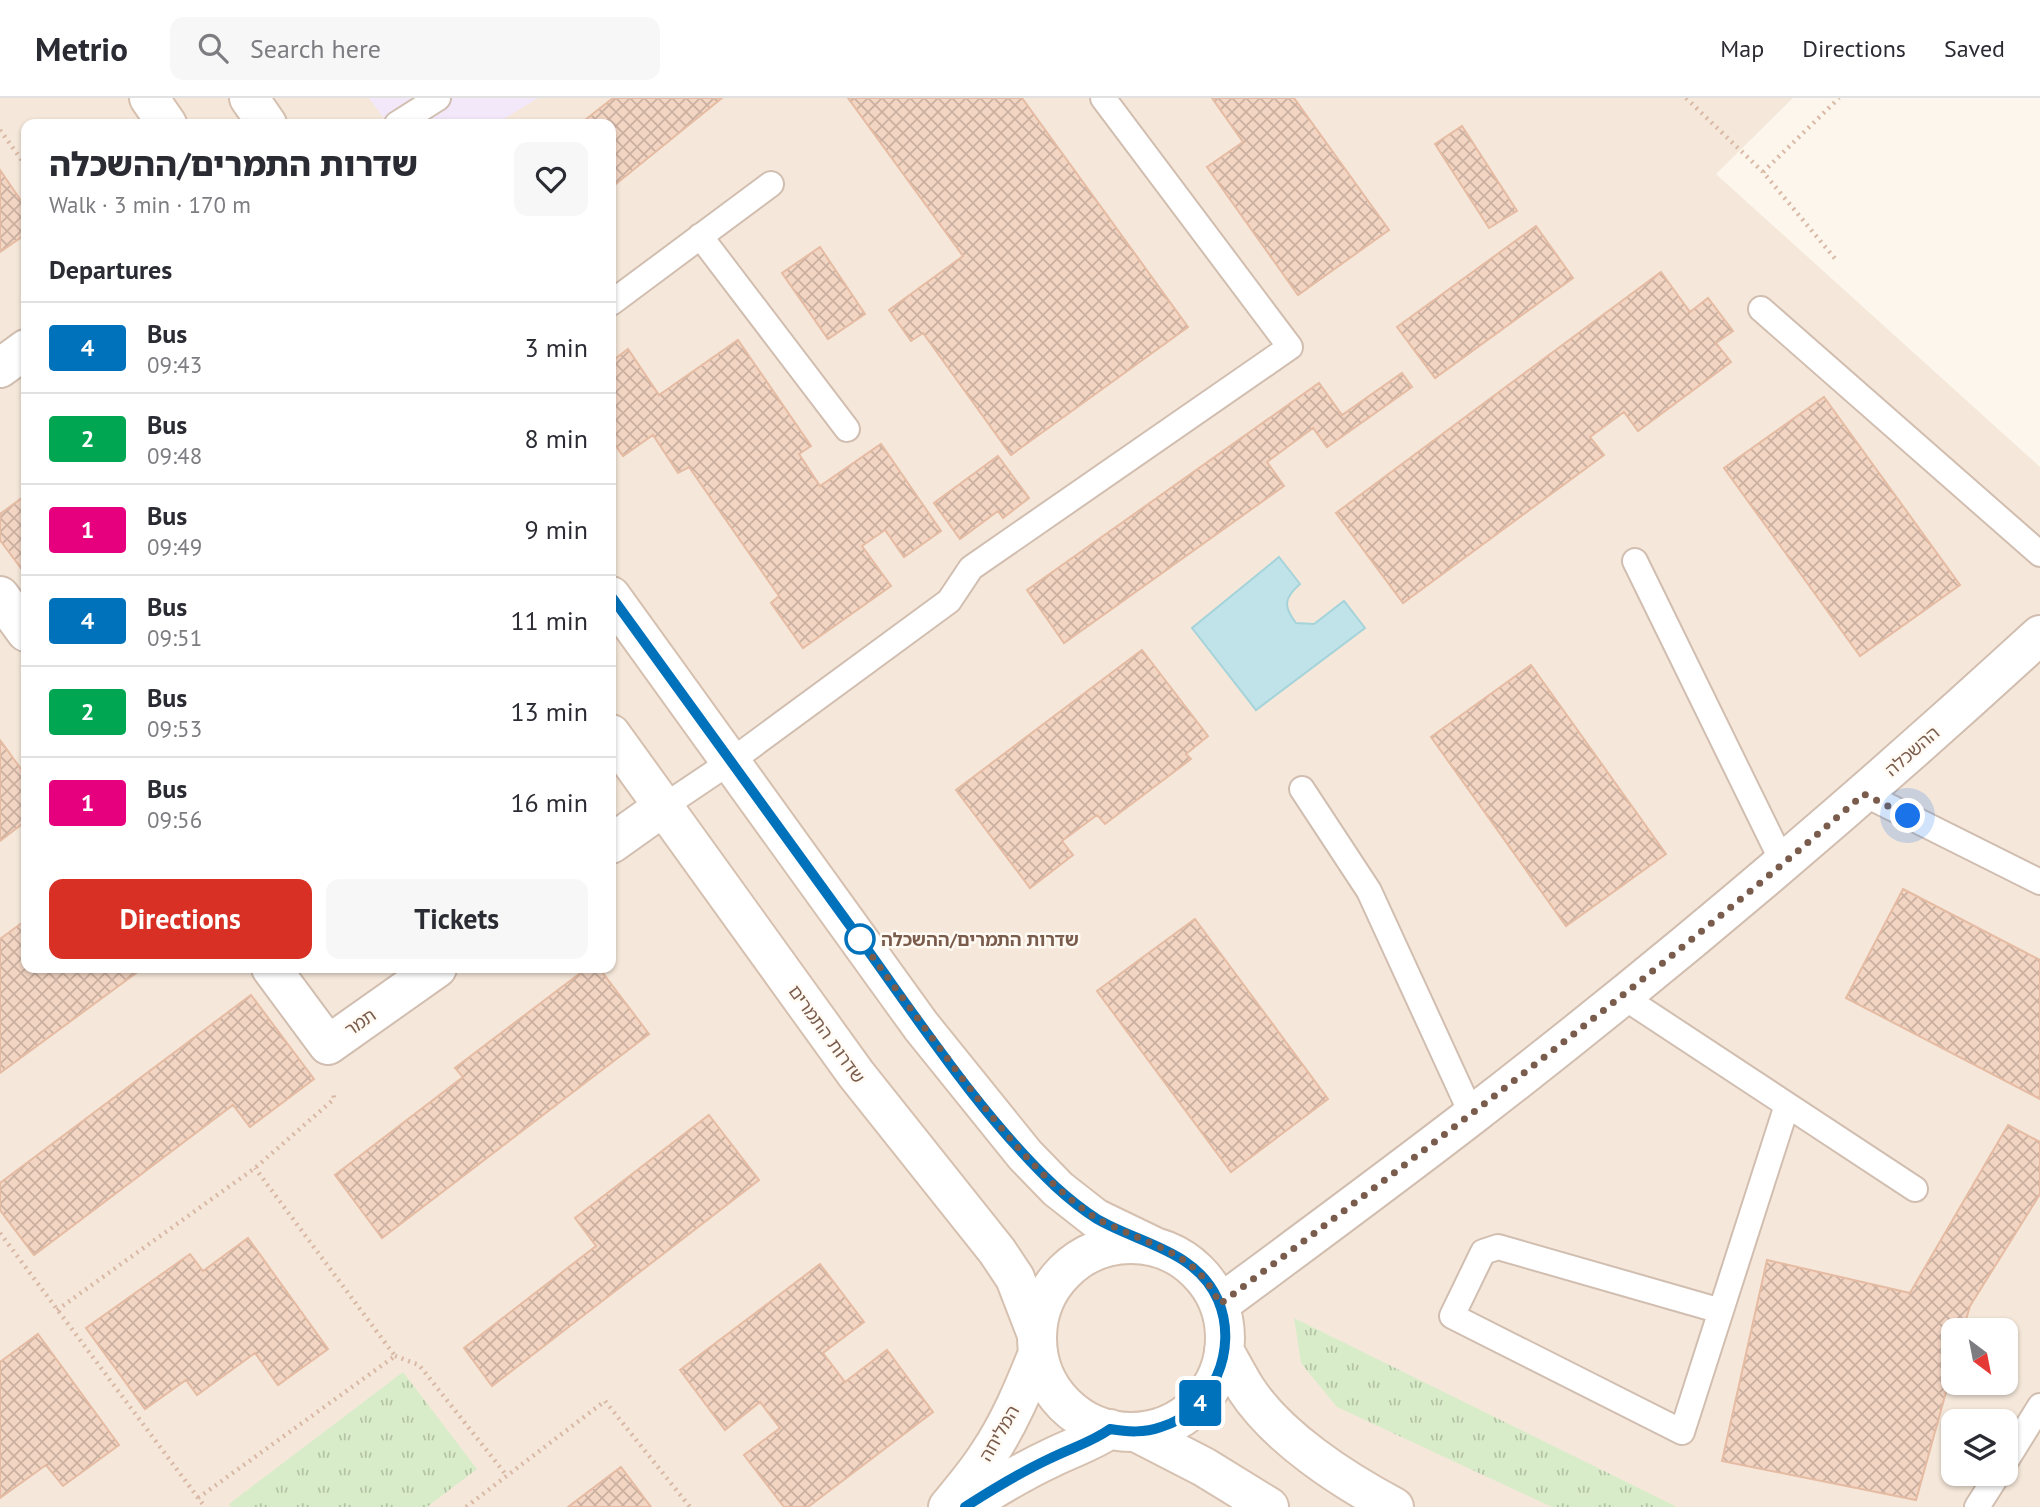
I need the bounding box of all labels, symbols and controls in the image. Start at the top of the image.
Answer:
search box [170,17,660,80]
text: Metrio [35,27,128,70]
icon: search [194,29,232,67]
text: Search here [250,32,381,65]
text: Map [1720,33,1764,64]
text: Directions [1802,33,1906,64]
text: Saved [1944,33,2005,64]
text: שדרות התמרים/ההשכלה [49,142,418,185]
button: heart [514,142,588,216]
text: Walk · 3 min · 170 m [49,190,251,219]
text: Departures [49,253,172,286]
text: Bus [147,317,187,350]
text: 3 min [525,331,588,364]
text: 4 [81,332,94,363]
text: 09:43 [147,350,202,379]
text: Bus [147,408,187,441]
text: 8 min [525,422,588,455]
text: 2 [81,423,94,454]
text: 09:48 [147,441,202,470]
text: Bus [147,499,187,532]
text: 9 min [525,513,588,546]
text: 1 [81,514,94,545]
text: 09:49 [147,532,202,561]
text: Bus [147,590,187,623]
text: 11 min [510,604,588,637]
text: 4 [81,605,94,636]
text: 09:51 [147,623,202,652]
text: Bus [147,681,187,714]
text: 13 min [510,695,588,728]
text: 2 [81,696,94,727]
text: 09:53 [147,714,202,743]
street label: ההשכלה [1880,721,1944,781]
text: Bus [147,772,187,805]
text: 16 min [510,786,588,819]
text: 1 [81,787,94,818]
your location [1890,798,1925,833]
text: 09:56 [147,805,202,834]
button: Directions [49,879,312,959]
button: Tickets [326,879,588,959]
marker: שדרות התמרים/ההשכלה [845,924,875,954]
place label: שדרות התמרים/ההשכלה [881,928,1079,951]
street label: שדרות התמרים [784,980,870,1088]
street label: תמר [340,1003,380,1041]
north arrow [1941,1318,2018,1395]
map controls [1941,1318,2018,1486]
line badge: 4 [1177,1380,1223,1426]
text: 4 [1193,1387,1207,1418]
street label: המליחה [974,1401,1024,1465]
button: layers [1941,1409,2018,1486]

